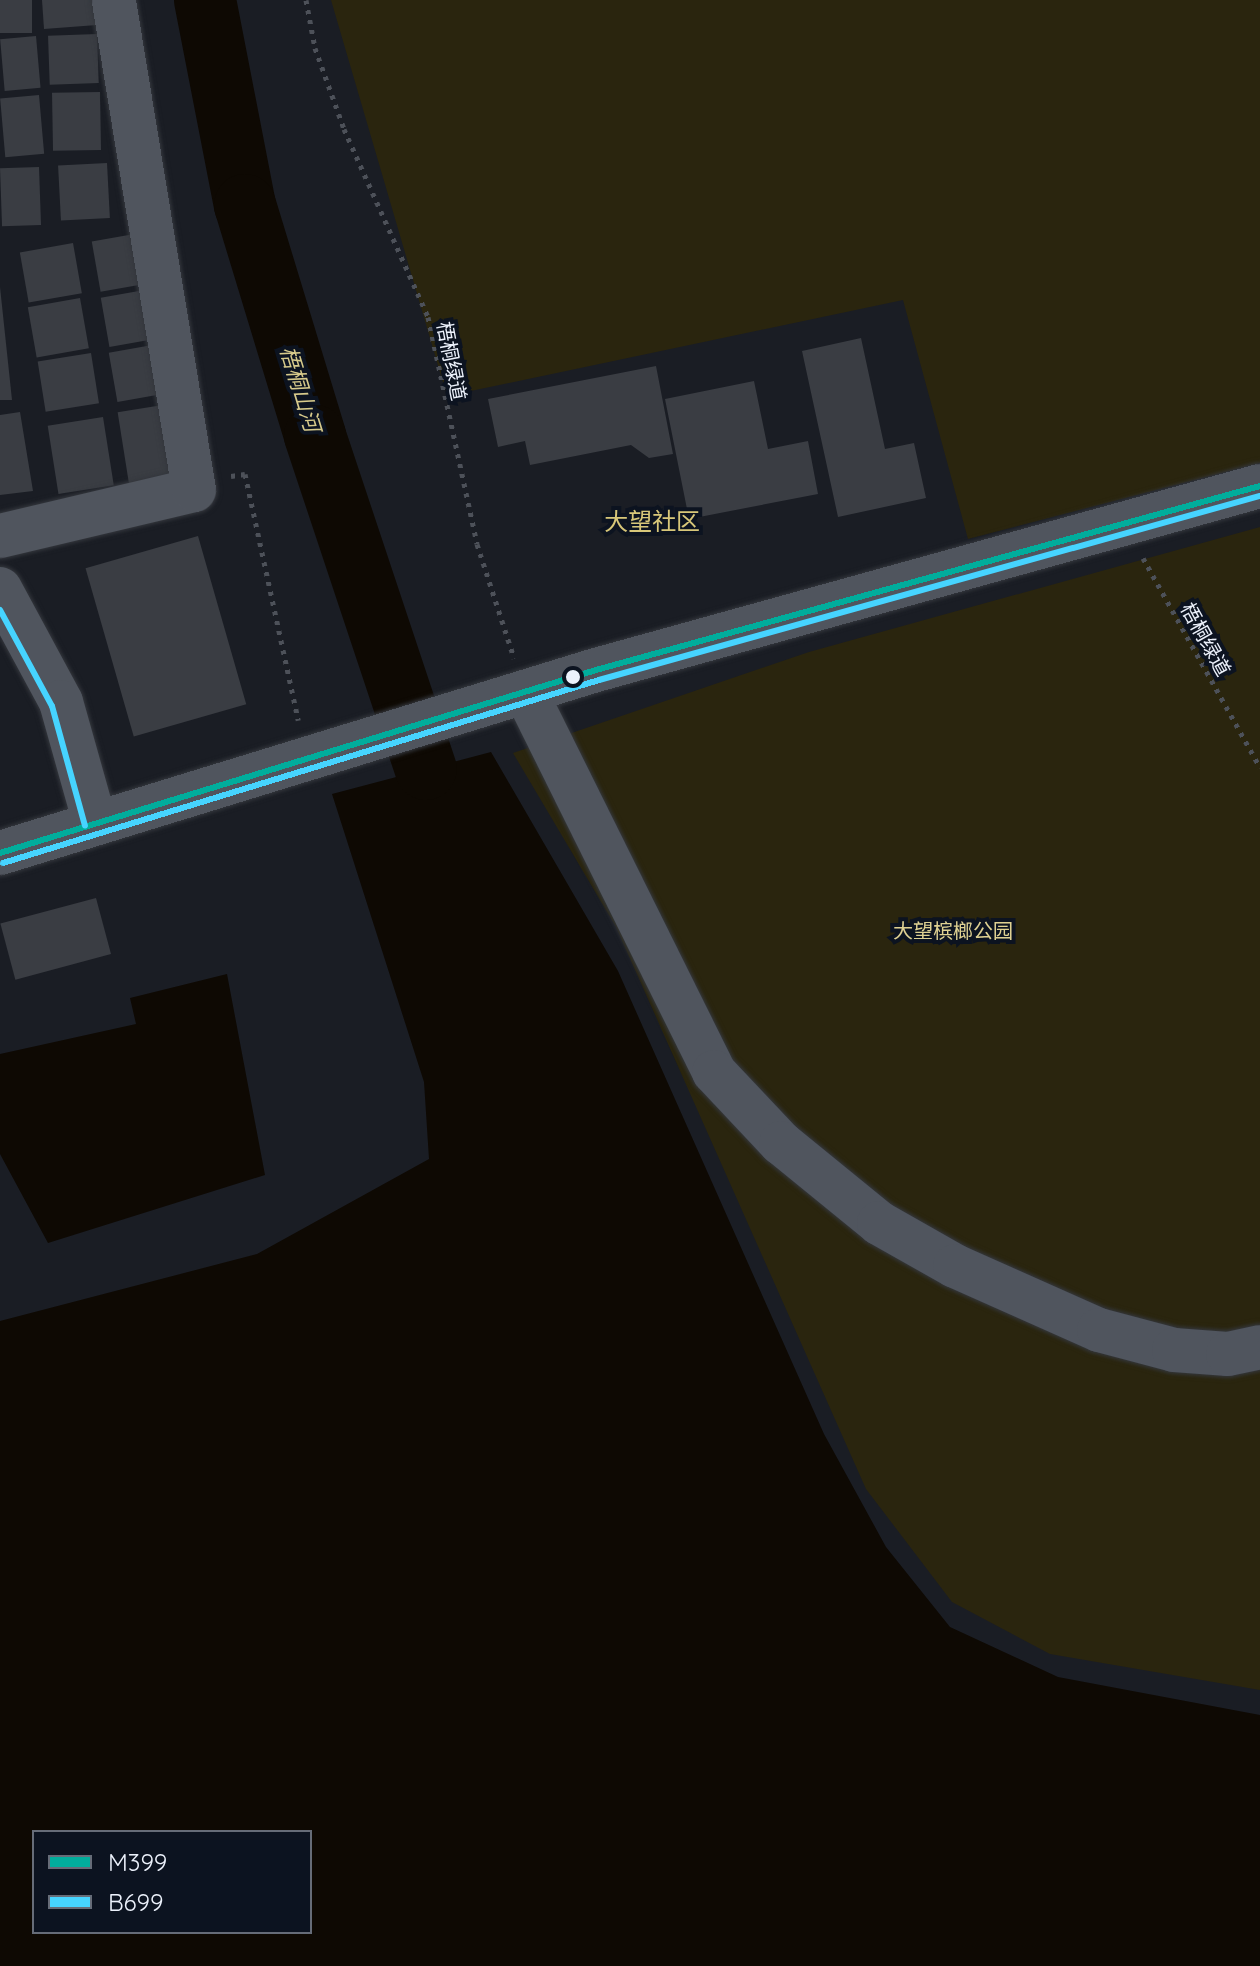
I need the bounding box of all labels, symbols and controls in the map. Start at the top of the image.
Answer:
street label: 梧桐绿道 [433,319,471,403]
water label: 梧桐山河 [275,343,325,435]
district label: 大望社区 [604,508,700,536]
street label: 梧桐绿道 [1176,598,1236,680]
unlabelled marker [565,669,581,685]
park label: 大望槟榔公园 [893,918,1013,942]
legend [32,1830,312,1934]
text: M399 [108,1847,167,1877]
text: B699 [108,1887,163,1917]

